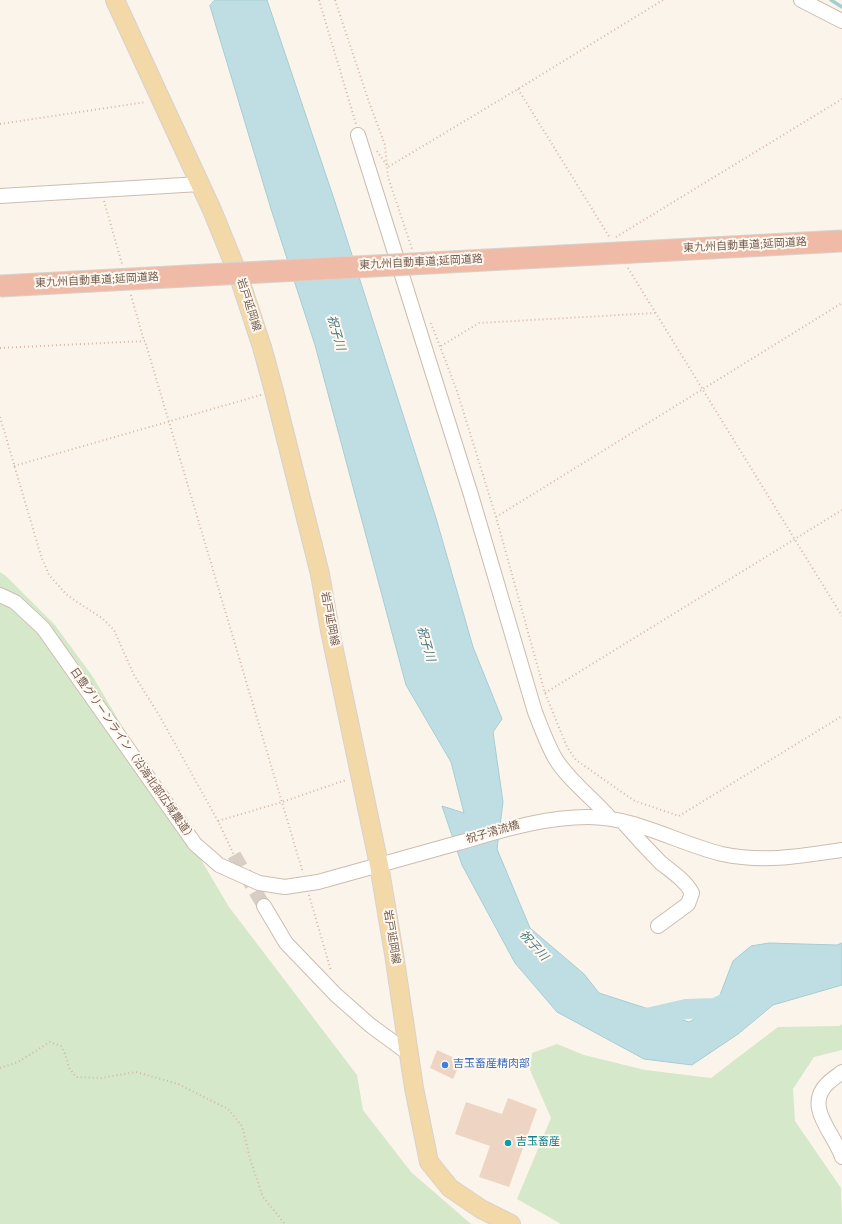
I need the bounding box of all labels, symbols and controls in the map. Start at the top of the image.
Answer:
street label: 東九州自動車道;延岡道路 [683,236,807,256]
street label: 東九州自動車道;延岡道路 [359,253,483,273]
street label: 東九州自動車道;延岡道路 [35,271,159,291]
street label: 岩戸延岡線 [233,277,263,333]
water label: 祝子川 [323,314,347,352]
street label: 岩戸延岡線 [317,591,341,647]
water label: 祝子川 [413,625,437,663]
street label: 日豊グリーンライン（沿海北部広域農道） [67,666,197,844]
street label: 祝子清流橋 [465,819,521,847]
street label: 岩戸延岡線 [380,909,402,965]
water label: 祝子川 [516,928,550,964]
place label: 吉玉畜産精肉部 [453,1058,530,1072]
marker: 吉玉畜産精肉部 [440,1060,450,1070]
place label: 吉玉畜産 [516,1136,560,1150]
marker: 吉玉畜産 [503,1138,513,1148]

